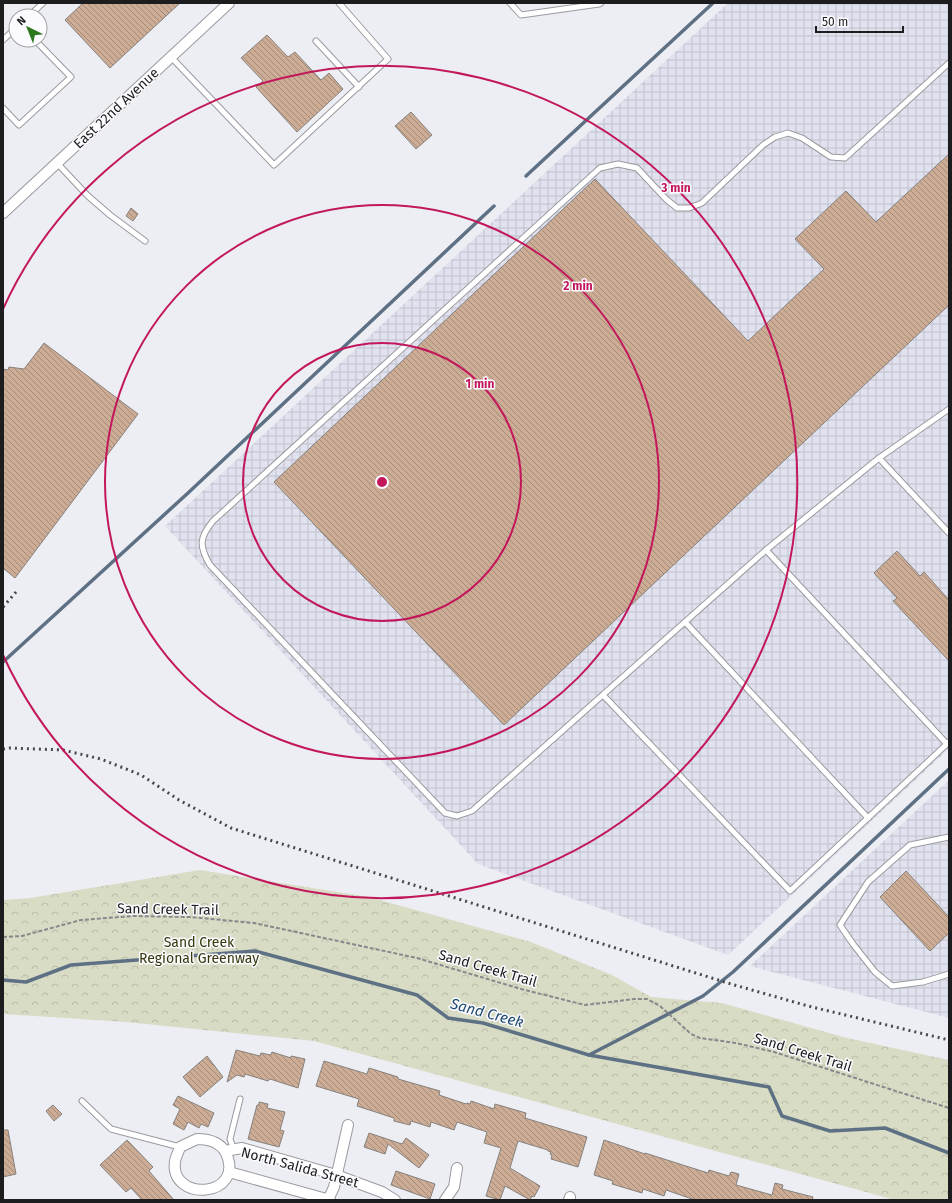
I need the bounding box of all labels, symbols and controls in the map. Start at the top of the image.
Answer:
north arrow [8,8,48,48]
scale bar [816,8,903,34]
text: N [14,14,29,28]
text: 50 m [822,15,848,29]
street label: East 22nd Avenue [70,64,163,152]
text: 3 min [660,181,691,195]
text: 2 min [563,279,593,293]
text: 1 min [466,377,494,391]
centre of rings [375,475,389,489]
street label: Sand Creek Trail [117,900,219,919]
park label: Sand Creek Regional Greenway [139,934,259,967]
street label: Sand Creek Trail [437,946,539,991]
water label: Sand Creek [447,994,526,1031]
street label: Sand Creek Trail [752,1029,854,1075]
street label: North Salida Street [239,1144,361,1192]

